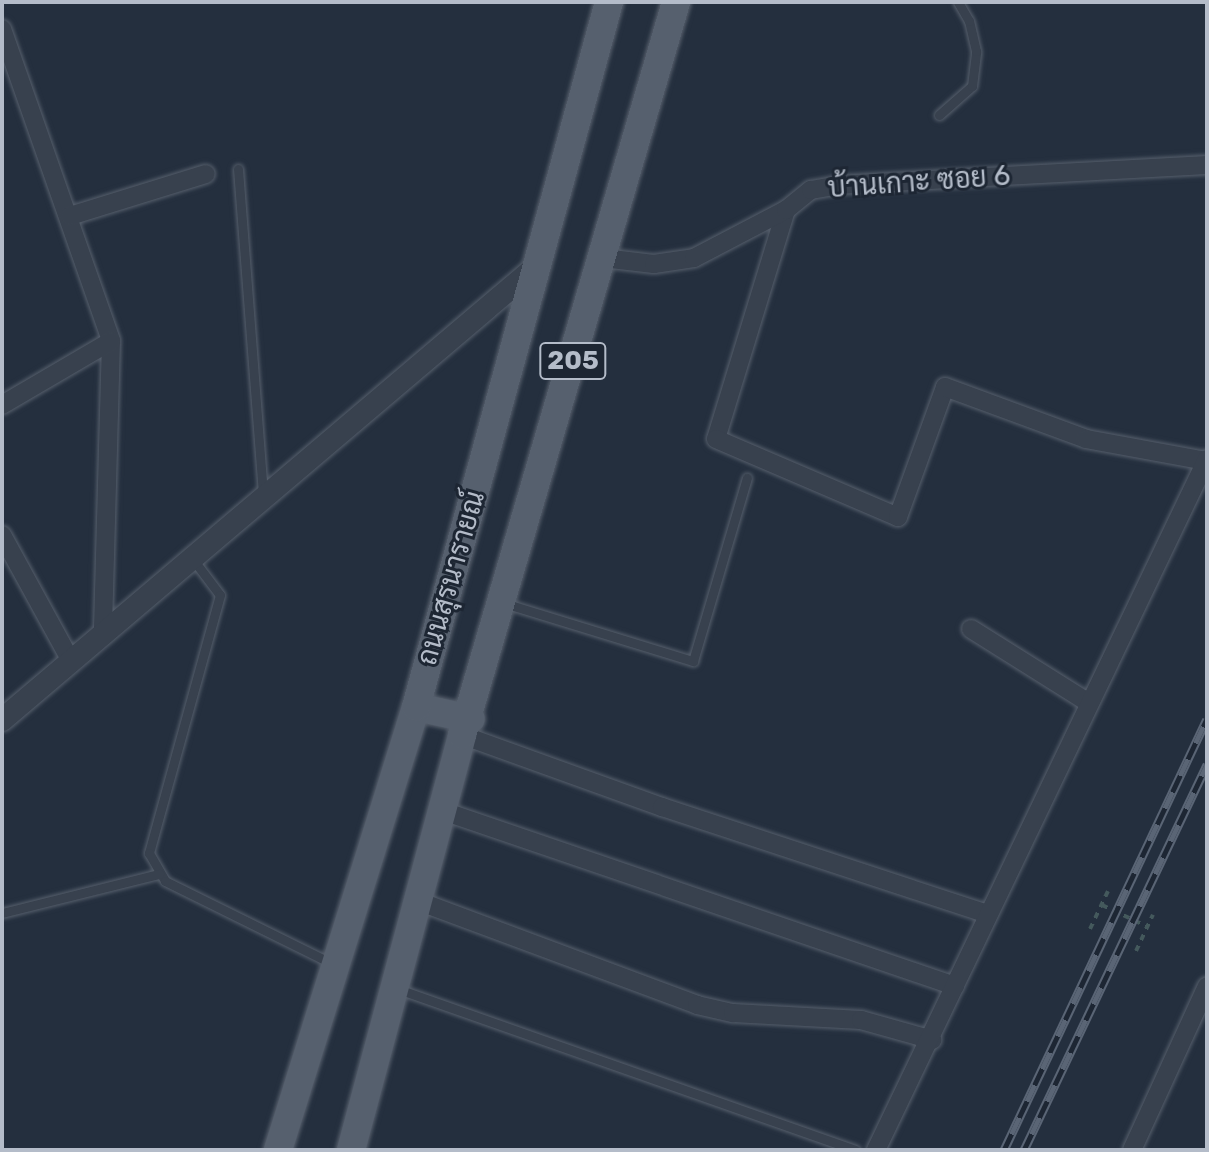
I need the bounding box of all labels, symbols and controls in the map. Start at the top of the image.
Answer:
street label: บ้านเกาะ ซอย 6 [826,159,1012,205]
road number: 205 [539,339,607,383]
street label: ถนนสุรนารายณ์ [410,487,492,669]

